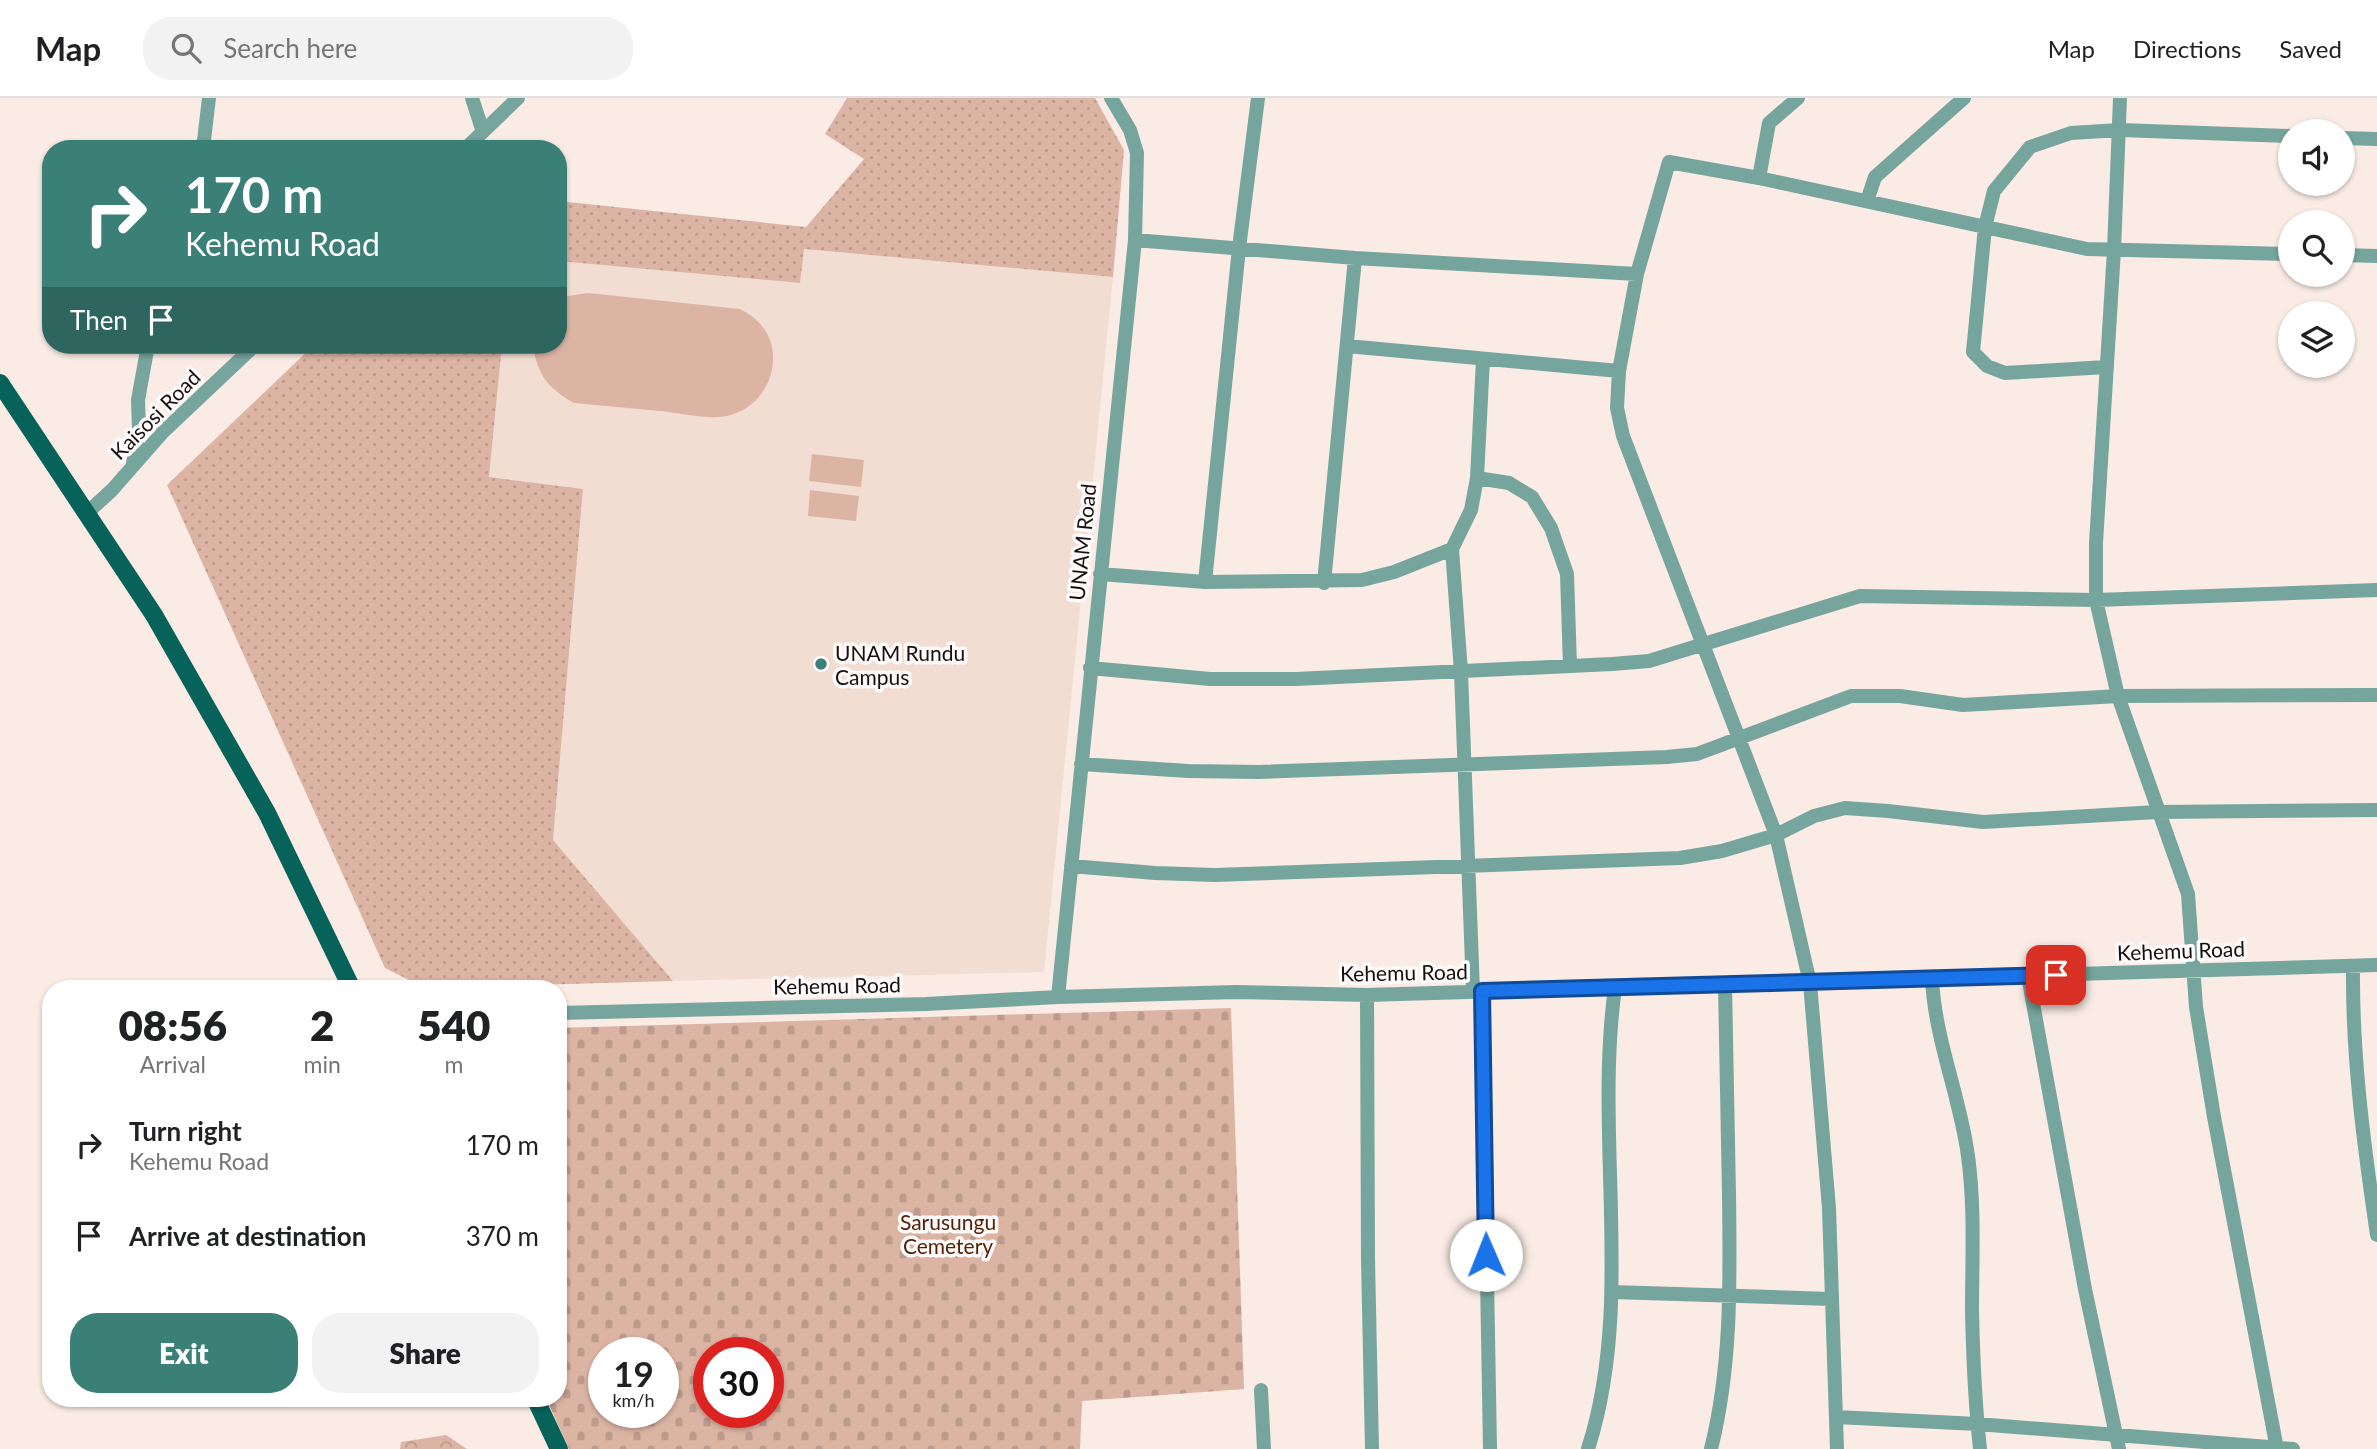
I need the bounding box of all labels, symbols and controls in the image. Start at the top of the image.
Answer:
search box [143,17,633,80]
text: Map [35,28,101,68]
icon: search [167,29,205,67]
text: Search here [223,32,357,64]
text: Map [2048,34,2095,63]
text: Directions [2133,34,2241,63]
text: Saved [2279,34,2342,63]
map controls [2278,119,2355,378]
button: sound [2278,119,2355,196]
text: 170 m [185,165,323,223]
icon: right [70,168,161,259]
button: search [2278,210,2355,287]
text: Kehemu Road [185,224,380,263]
icon: arrive [142,301,180,339]
button: layers [2278,301,2355,378]
text: Then [70,304,128,336]
street label: Kaisosi Road [105,364,205,464]
street label: UNAM Road [1063,482,1101,602]
place label: UNAM Rundu Campus [835,640,965,689]
marker: UNAM Rundu Campus [813,656,829,672]
street label: Kehemu Road [2117,935,2245,965]
pin [2026,945,2086,1005]
icon: arrive [2037,956,2075,994]
street label: Kehemu Road [1340,958,1468,986]
street label: Kehemu Road [773,971,901,999]
text: 08:56 [119,1000,227,1050]
text: 2 [310,1000,334,1050]
text: 540 [417,1000,490,1050]
text: Arrival [140,1050,206,1078]
text: min [304,1050,341,1078]
text: m [444,1050,463,1078]
text: Turn right [129,1115,242,1147]
icon: right [70,1126,108,1164]
text: 170 m [466,1129,539,1161]
text: Kehemu Road [129,1147,269,1175]
park label: Sarusungu Cemetery [900,1209,996,1258]
icon: arrive [70,1217,108,1255]
position arrow [1449,1218,1523,1292]
text: Arrive at destination [129,1220,366,1252]
text: 370 m [466,1220,539,1252]
button: Exit [70,1313,298,1393]
button: Share [312,1313,539,1393]
speed limit sign: 30 [693,1337,784,1428]
text: 19 [613,1352,654,1394]
text: km/h [612,1389,655,1411]

